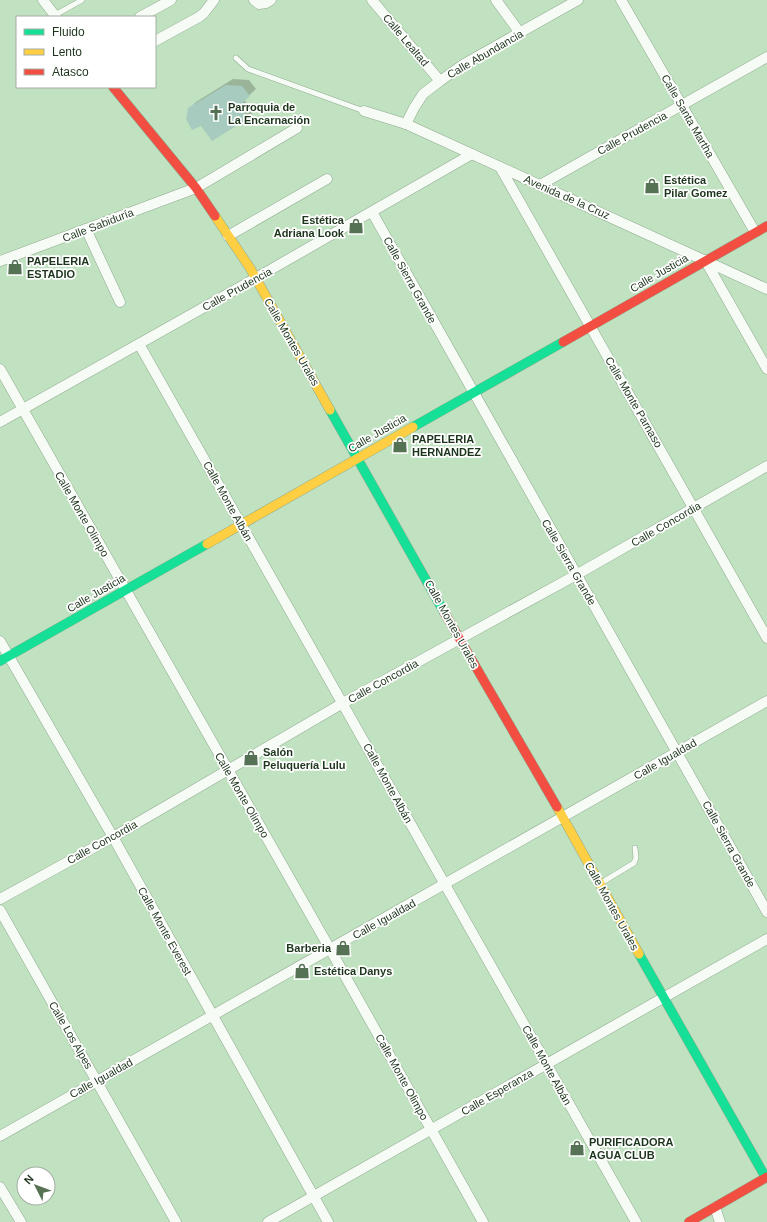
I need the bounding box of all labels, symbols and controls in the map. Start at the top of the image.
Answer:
street label: Calle Lealtad [381,12,431,68]
legend [16,16,156,88]
text: Fluido [52,25,85,39]
street label: Calle Abundancia [445,27,526,81]
text: Lento [52,45,82,59]
text: Atasco [52,65,89,79]
street label: Calle Santa Martha [659,72,717,161]
place label: Parroquia de La Encarnación [228,101,310,126]
church icon: Parroquia de La Encarnación [207,104,225,122]
street label: Calle Prudencia [595,109,670,157]
street label: Avenida de la Cruz [522,173,612,221]
place label: Estética Pilar Gomez [664,174,728,199]
shop icon: Estética Pilar Gomez [643,177,661,195]
street label: Calle Sabiduría [61,206,136,244]
place label: Estética Adriana Look [274,214,345,239]
shop icon: Estética Adriana Look [347,217,365,235]
street label: Calle Sierra Grande [381,235,439,325]
street label: Calle Justicia [628,251,691,294]
place label: PAPELERIA ESTADIO [27,255,89,280]
shop icon: PAPELERIA ESTADIO [6,258,24,276]
street label: Calle Prudencia [200,265,275,313]
street label: Calle Montes Urales [262,296,322,388]
street label: Calle Monte Parnaso [603,355,665,449]
street label: Calle Justicia [346,411,409,454]
place label: PAPELERIA HERNANDEZ [412,433,481,458]
shop icon: PAPELERIA HERNANDEZ [391,436,409,454]
street label: Calle Monte Albán [201,459,255,543]
street label: Calle Monte Olimpo [53,469,111,559]
street label: Calle Concordia [629,499,704,549]
street label: Calle Sierra Grande [539,517,599,607]
street label: Calle Justicia [65,571,128,614]
street label: Calle Montes Urales [423,578,481,671]
street label: Calle Concordia [346,656,421,705]
street label: Calle Igualdad [632,736,698,782]
street label: Calle Monte Albán [361,741,415,825]
place label: Salón Peluquería Lulu [263,746,346,771]
shop icon: Salón Peluquería Lulu [242,749,260,767]
street label: Calle Monte Olimpo [213,750,271,840]
street label: Calle Sierra Grande [700,799,758,889]
street label: Calle Concordia [65,817,140,866]
street label: Calle Montes Urales [583,860,641,953]
street label: Calle Monte Everest [136,885,194,977]
street label: Calle Igualdad [350,897,418,941]
shop icon: Barberia [334,939,352,957]
place label: Barberia [286,942,332,954]
shop icon: Estética Danys [293,962,311,980]
place label: Estética Danys [314,965,392,977]
street label: Calle Los Alpes [47,999,95,1071]
street label: Calle Monte Albán [520,1023,574,1107]
street label: Calle Monte Olimpo [373,1032,431,1122]
street label: Calle Igualdad [67,1056,135,1100]
street label: Calle Esperanza [459,1066,536,1117]
place label: PURIFICADORA AGUA CLUB [589,1136,673,1161]
shop icon: PURIFICADORA AGUA CLUB [568,1139,586,1157]
north arrow [16,1166,56,1206]
text: N [21,1172,36,1186]

